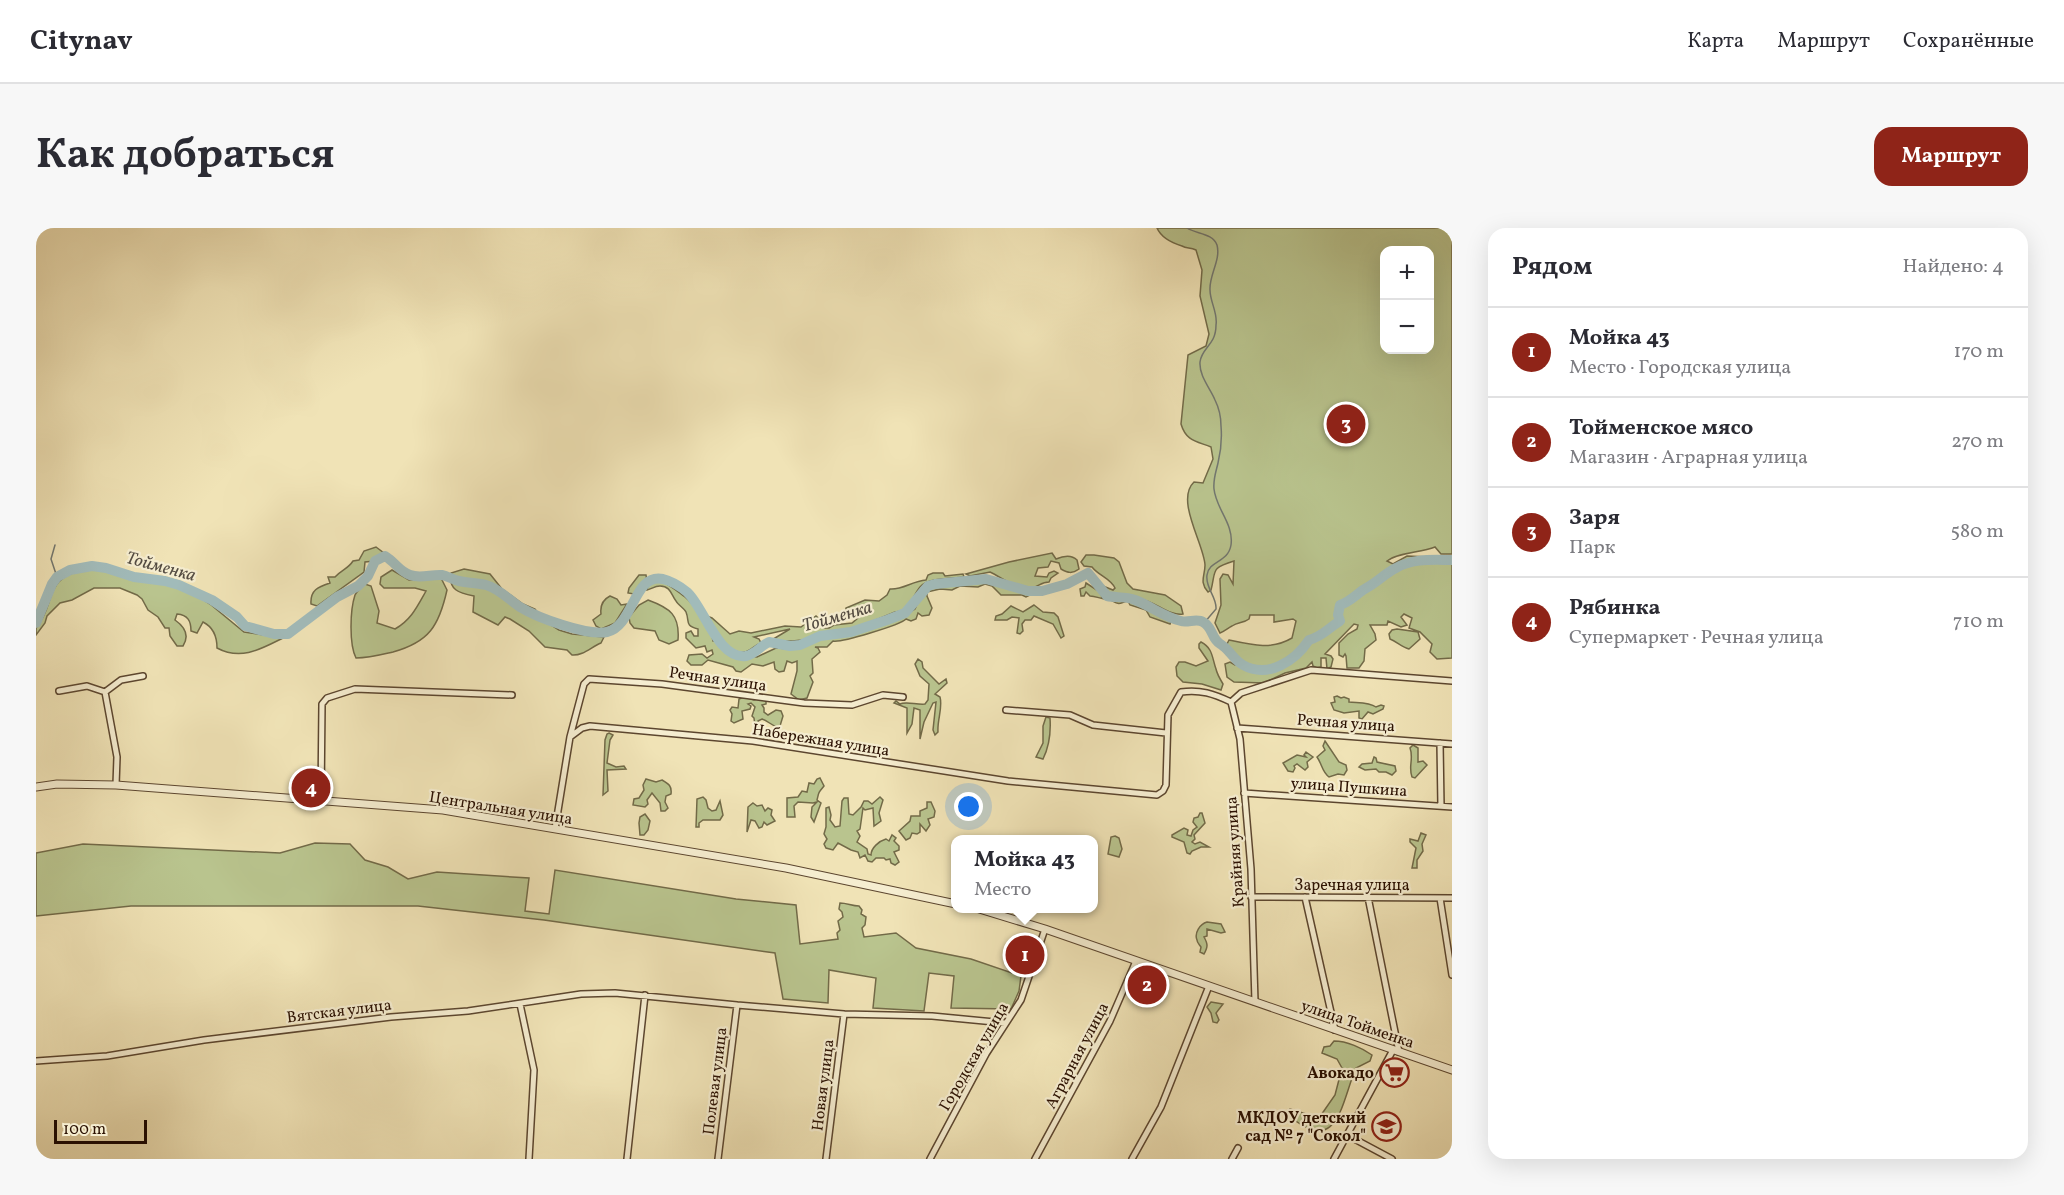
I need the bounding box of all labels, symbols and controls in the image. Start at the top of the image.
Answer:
text: Citynav [30,22,133,61]
text: Карта [1687,27,1744,56]
text: Маршрут [1777,27,1870,56]
text: Сохранённые [1903,27,2034,56]
text: Как добраться [36,127,335,186]
button: Маршрут [1874,127,2028,186]
map controls [1380,246,1434,354]
button: + [1380,246,1434,300]
text: Рядом [1512,249,1592,285]
text: Найдено: 4 [1903,253,2004,281]
button: − [1380,300,1434,354]
text: Мойка 43 [1569,323,1670,354]
text: 1 [1527,338,1536,366]
text: 170 m [1954,338,2004,366]
text: Место · Городская улица [1569,354,1791,382]
pin: 3 [1326,402,1366,446]
text: Тойменское мясо [1569,413,1753,444]
text: 2 [1526,428,1537,456]
text: 270 m [1951,428,2004,456]
text: Магазин · Аграрная улица [1569,444,1808,472]
text: Заря [1569,503,1620,534]
text: 3 [1526,518,1537,546]
text: 580 m [1951,518,2004,546]
text: Парк [1569,534,1615,562]
water label: Тойменка [123,546,198,589]
text: Рябинка [1569,593,1661,624]
water label: Тойменка [800,596,875,639]
text: 4 [1525,608,1538,636]
text: 710 m [1953,608,2004,636]
text: Супермаркет · Речная улица [1569,624,1824,652]
street label: Речная улица [667,662,768,698]
street label: Речная улица [1296,710,1396,738]
street label: Набережная улица [750,719,891,763]
pin: 4 [292,766,330,810]
street label: улица Пушкина [1290,773,1408,803]
street label: Центральная улица [427,787,574,831]
your location [954,792,983,821]
street label: Крайняя улица [1221,795,1251,908]
popup [951,835,1098,913]
text: Мойка 43 [974,845,1075,876]
street label: Заречная улица [1294,875,1410,897]
text: Место [974,876,1031,904]
pin: 1 [1006,932,1044,978]
pin: 2 [1128,962,1166,1008]
street label: Вятская улица [286,995,393,1029]
street label: улица Тойменка [1298,995,1417,1055]
street label: Городская улица [935,998,1015,1115]
street label: Аграрная улица [1040,999,1115,1113]
street label: Полевая улица [698,1026,734,1136]
street label: Новая улица [807,1038,841,1132]
supermarket icon: Авокадо [1379,1056,1411,1088]
place label: Авокадо [1307,1063,1374,1085]
place label: МКДОУ детский сад № 7 "Сокол" [1237,1108,1366,1148]
school or university icon: МКДОУ детский сад № 7 "Сокол" [1371,1110,1403,1142]
scale bar [54,1117,147,1144]
text: 100 m [63,1119,106,1141]

